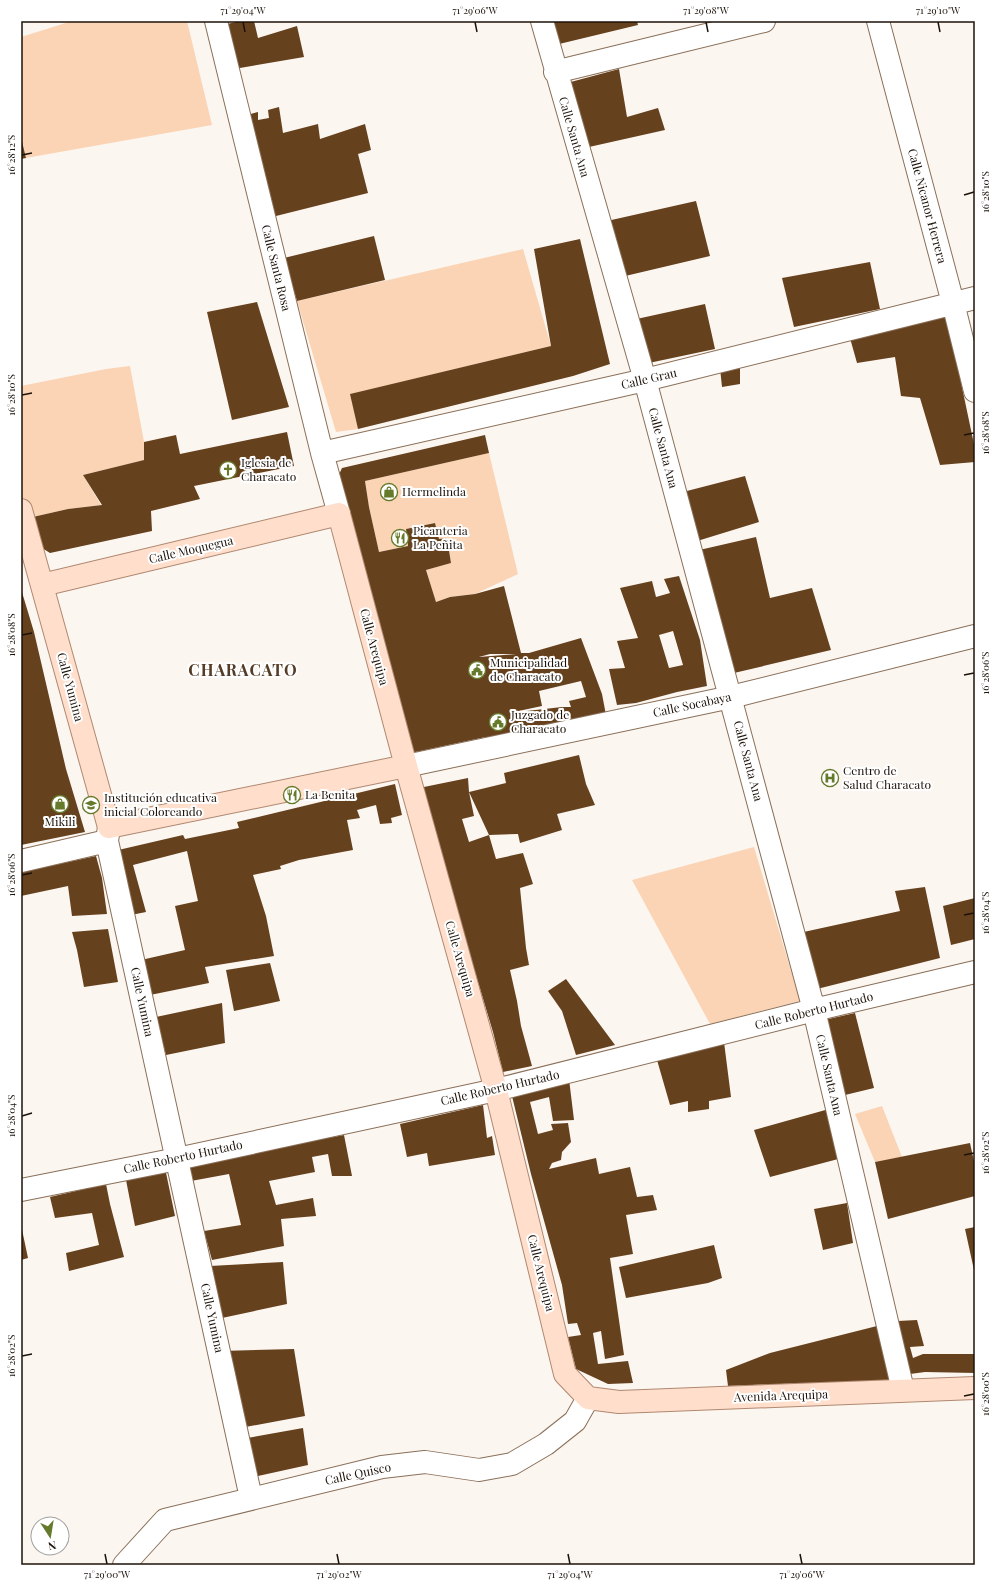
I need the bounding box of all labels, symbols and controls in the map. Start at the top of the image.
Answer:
text: 71°29'04"W [221,3,266,17]
text: 71°29'06"W [452,3,499,17]
text: 71°29'08"W [683,3,730,17]
text: 71°29'10"W [916,3,961,17]
street label: Calle Santa Ana [556,95,594,179]
text: 16°28'12"S [4,135,18,175]
street label: Calle Nicanor Herrera [905,147,951,265]
text: 16°28'10"S [978,171,992,213]
street label: Calle Santa Rosa [259,223,295,313]
street label: Calle Grau [619,364,678,392]
text: 16°28'10"S [4,374,18,416]
street label: Calle Santa Ana [645,406,682,490]
text: 16°28'08"S [978,411,992,455]
place label: Iglesia de Characato [241,454,297,484]
church icon: Iglesia de Characato [218,460,238,480]
shop icon: Hermelinda [379,482,399,502]
place label: Hermelinda [402,483,466,499]
place label: Picanteria La Peñita [413,522,468,552]
restaurant icon: Picanteria La Peñita [390,528,410,548]
street label: Calle Moquegua [147,532,234,566]
street label: Calle Arequipa [357,607,393,687]
text: 16°28'08"S [4,613,18,657]
street label: Calle Yumina [54,651,88,723]
text: 16°28'06"S [978,651,992,695]
place label: Municipalidad de Characato [490,654,567,684]
district label: CHARACATO [188,659,298,680]
public building icon: Municipalidad de Characato [467,660,487,680]
street label: Calle Socabaya [651,688,732,720]
place label: Juzgado de Characato [510,706,569,736]
public building icon: Juzgado de Characato [488,712,508,732]
street label: Calle Santa Ana [730,719,767,803]
place label: Centro de Salud Characato [843,762,931,792]
hospital icon: Centro de Salud Characato [820,768,840,788]
restaurant icon: La Benita [282,785,302,805]
place label: La Benita [305,786,355,802]
place label: Institución educativa inicial Coloreando [104,789,217,819]
shop icon: Mikili [50,794,70,814]
school or university icon: Institución educativa inicial Coloreando [81,795,101,815]
place label: Mikili [44,813,76,829]
text: 16°28'06"S [4,853,18,897]
text: 16°28'04"S [978,892,992,934]
street label: Calle Arequipa [442,919,479,999]
street label: Calle Yumina [128,966,158,1038]
street label: Calle Roberto Hurtado [753,987,875,1032]
street label: Calle Santa Ana [813,1033,847,1117]
street label: Calle Roberto Hurtado [439,1065,561,1108]
text: 16°28'04"S [4,1095,18,1137]
text: 16°28'02"S [978,1132,992,1174]
street label: Calle Roberto Hurtado [122,1135,244,1176]
street label: Calle Arequipa [525,1233,559,1313]
street label: Calle Yumina [198,1282,228,1354]
text: 16°28'02"S [4,1335,18,1377]
text: 16°28'00"S [978,1372,992,1416]
street label: Avenida Arequipa [733,1385,828,1405]
street label: Calle Quisco [323,1458,393,1488]
north arrow [30,1516,70,1556]
text: N [47,1538,58,1554]
text: 71°29'00"W [84,1567,131,1581]
text: 71°29'02"W [317,1567,362,1581]
text: 71°29'04"W [548,1567,593,1581]
text: 71°29'06"W [779,1567,826,1581]

